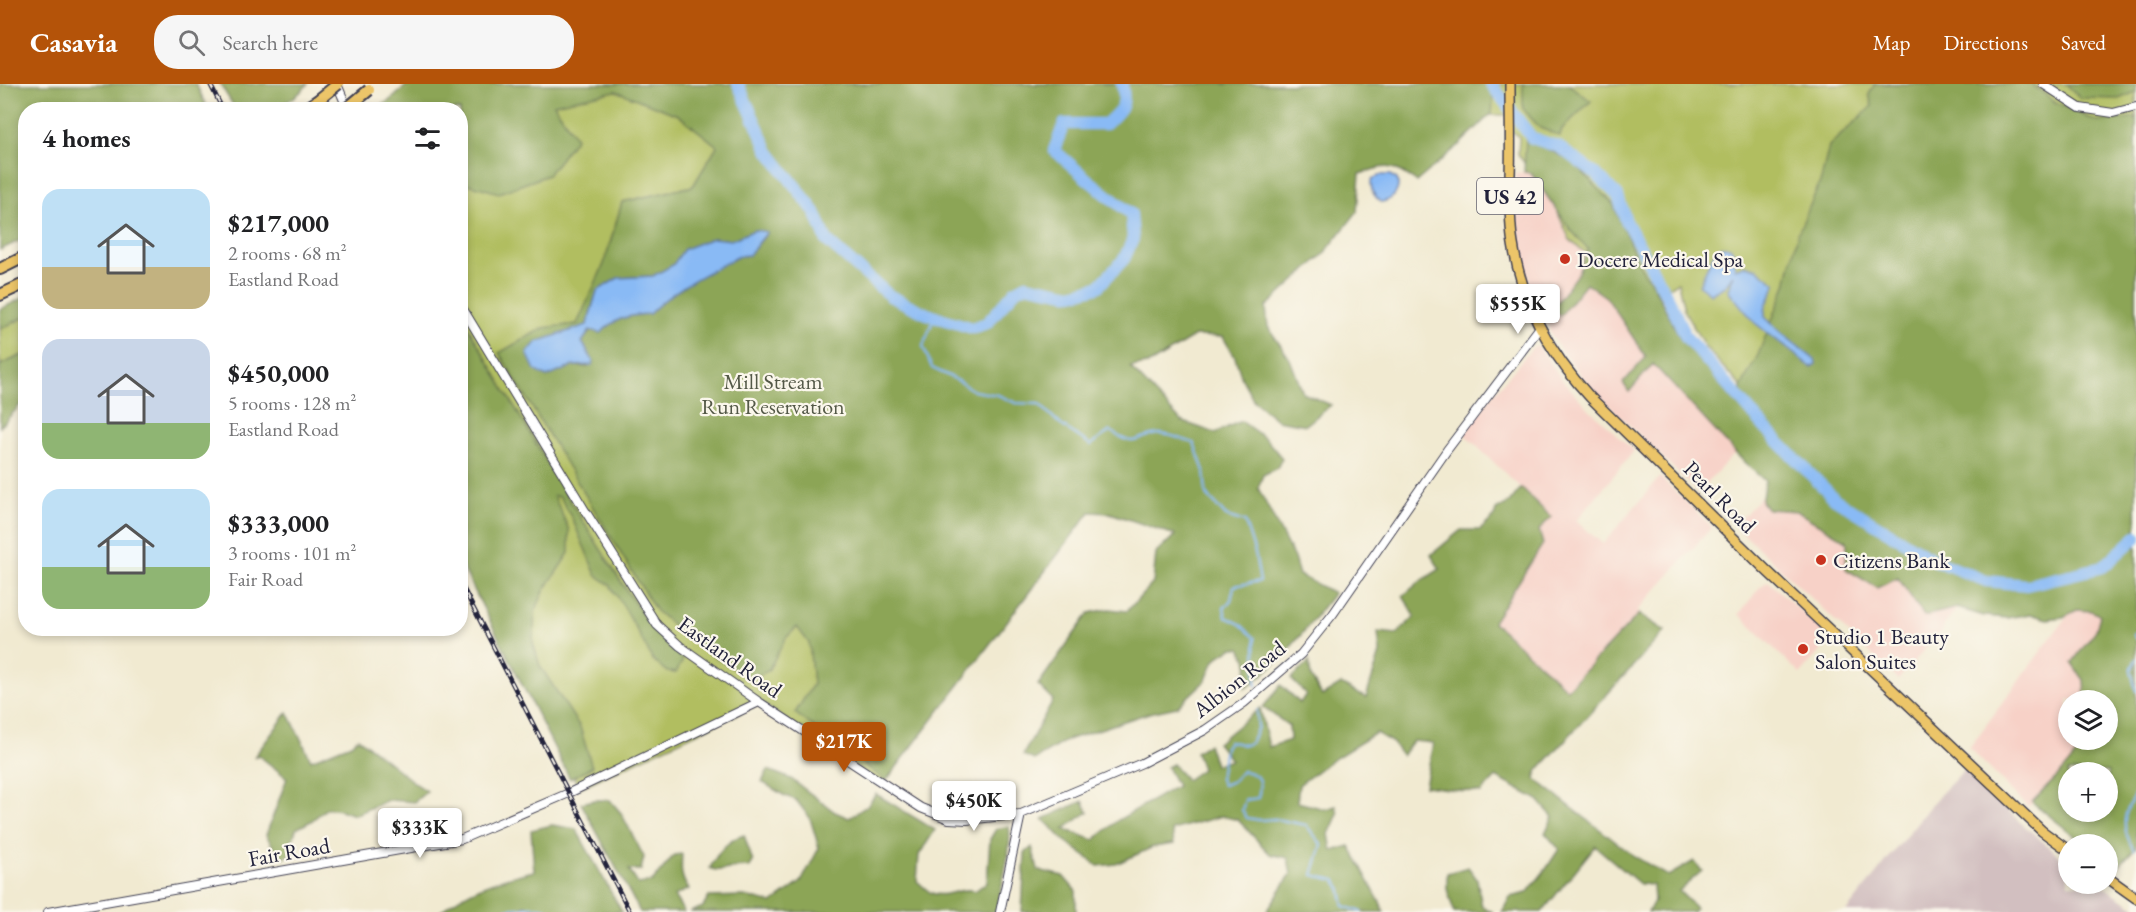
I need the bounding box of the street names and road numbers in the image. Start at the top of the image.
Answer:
road number: US 42 [1477,178,1543,214]
street label: Pearl Road [1677,454,1763,540]
street label: Eastland Road [672,609,789,705]
street label: Albion Road [1186,633,1292,725]
street label: Fair Road [246,830,333,873]

